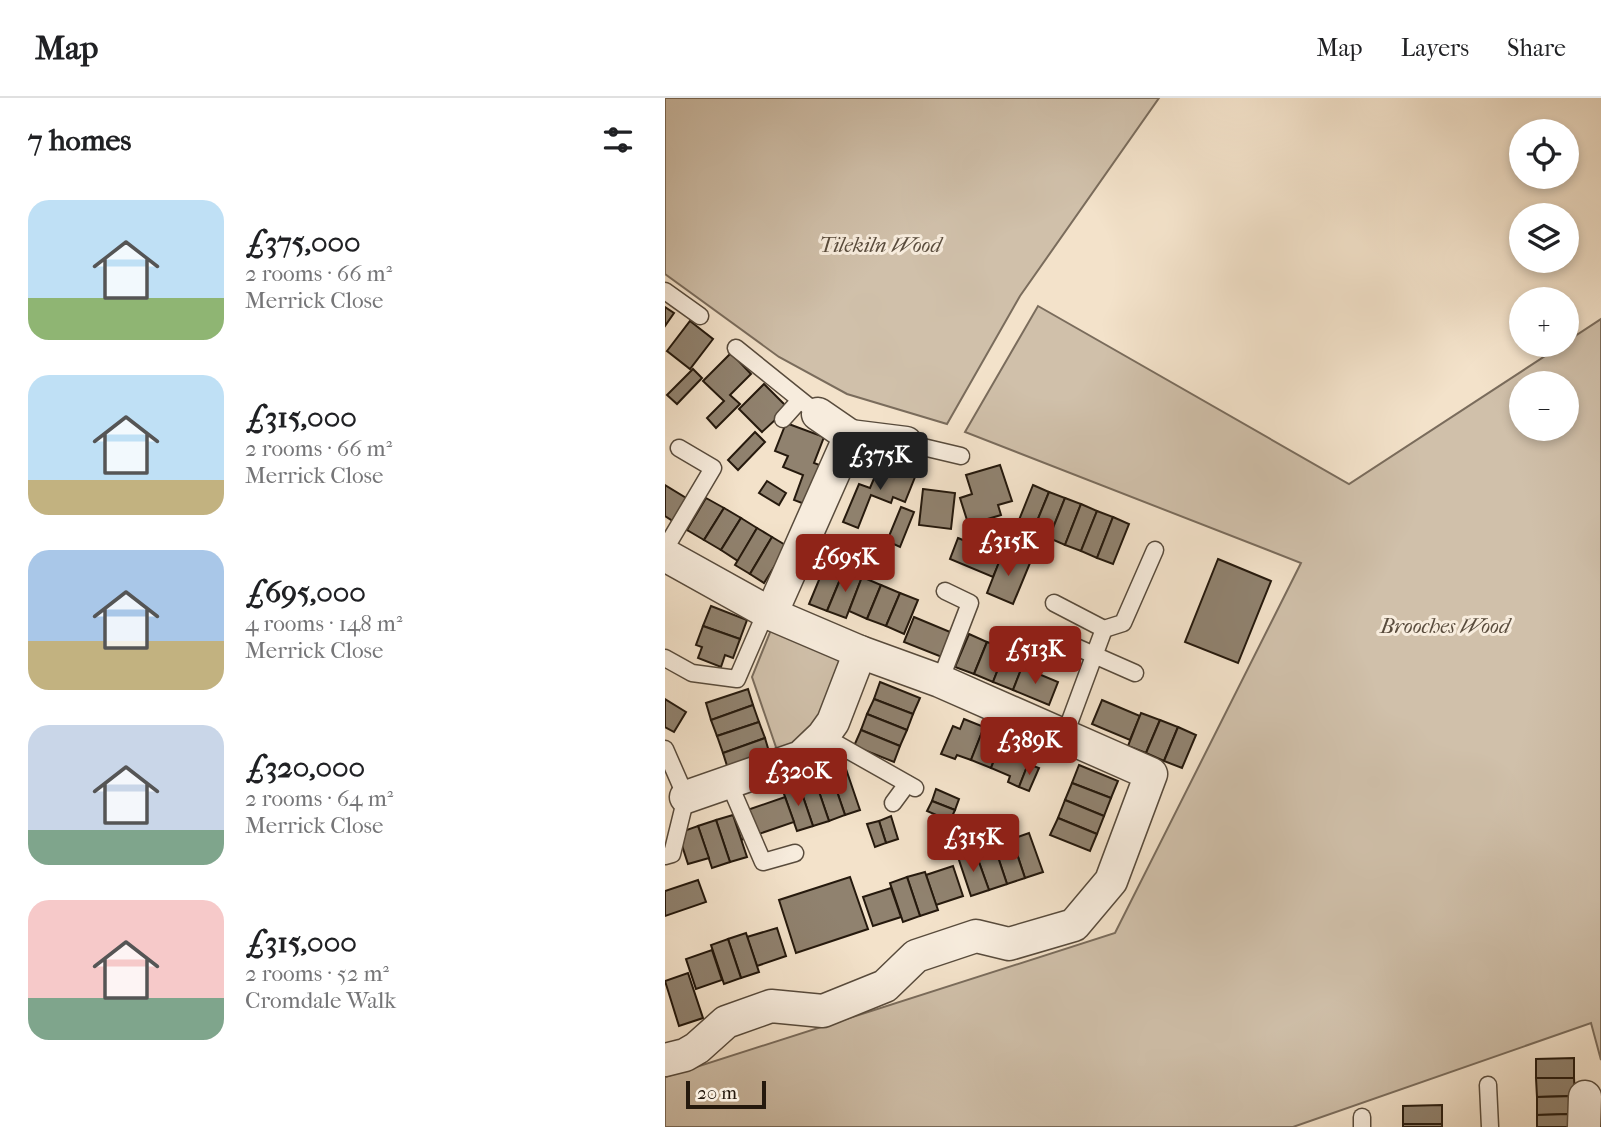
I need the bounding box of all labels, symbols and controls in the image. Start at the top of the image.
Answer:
text: Map [35,29,98,68]
text: Map [1317,34,1363,62]
text: Layers [1401,34,1469,62]
text: Share [1507,34,1566,62]
map controls [1509,119,1579,441]
button: locate [1509,119,1579,189]
icon: filters [599,121,637,159]
text: 7 homes [28,123,131,158]
button: layers [1509,203,1579,273]
text: £375,000 [245,225,361,260]
icon: home [84,228,168,312]
park label: Tilekiln Wood [819,233,943,257]
text: 2 rooms · 66 m² [245,260,392,287]
text: Merrick Close [245,287,383,314]
button: + [1509,287,1579,357]
button: − [1509,371,1579,441]
text: £315,000 [245,400,357,435]
icon: home [84,403,168,487]
pin: £375K [831,432,929,492]
text: 2 rooms · 66 m² [245,435,392,462]
text: £375K [849,441,911,468]
text: Merrick Close [245,462,383,489]
pin: £315K [959,518,1057,578]
text: £315K [978,527,1038,554]
pin: £695K [796,534,894,594]
text: £695K [812,543,878,570]
text: £695,000 [245,575,366,610]
icon: home [84,578,168,662]
text: 4 rooms · 148 m² [245,610,402,637]
park label: Brooches Wood [1379,614,1512,638]
pin: £513K [986,626,1084,686]
text: £513K [1005,635,1065,662]
text: Merrick Close [245,637,383,664]
pin: £389K [980,718,1078,777]
text: £389K [996,726,1062,753]
pin: £320K [749,748,847,808]
text: £320,000 [245,750,365,785]
icon: home [84,753,168,837]
text: £320K [765,757,831,784]
text: 2 rooms · 64 m² [245,785,393,812]
text: Merrick Close [245,812,383,839]
pin: £315K [924,814,1022,874]
text: £315K [943,823,1003,850]
text: £315,000 [245,925,357,960]
icon: home [84,928,168,1012]
text: 2 rooms · 52 m² [245,960,389,987]
text: Cromdale Walk [245,987,396,1014]
scale bar [686,1078,767,1110]
text: 20 m [697,1082,737,1104]

